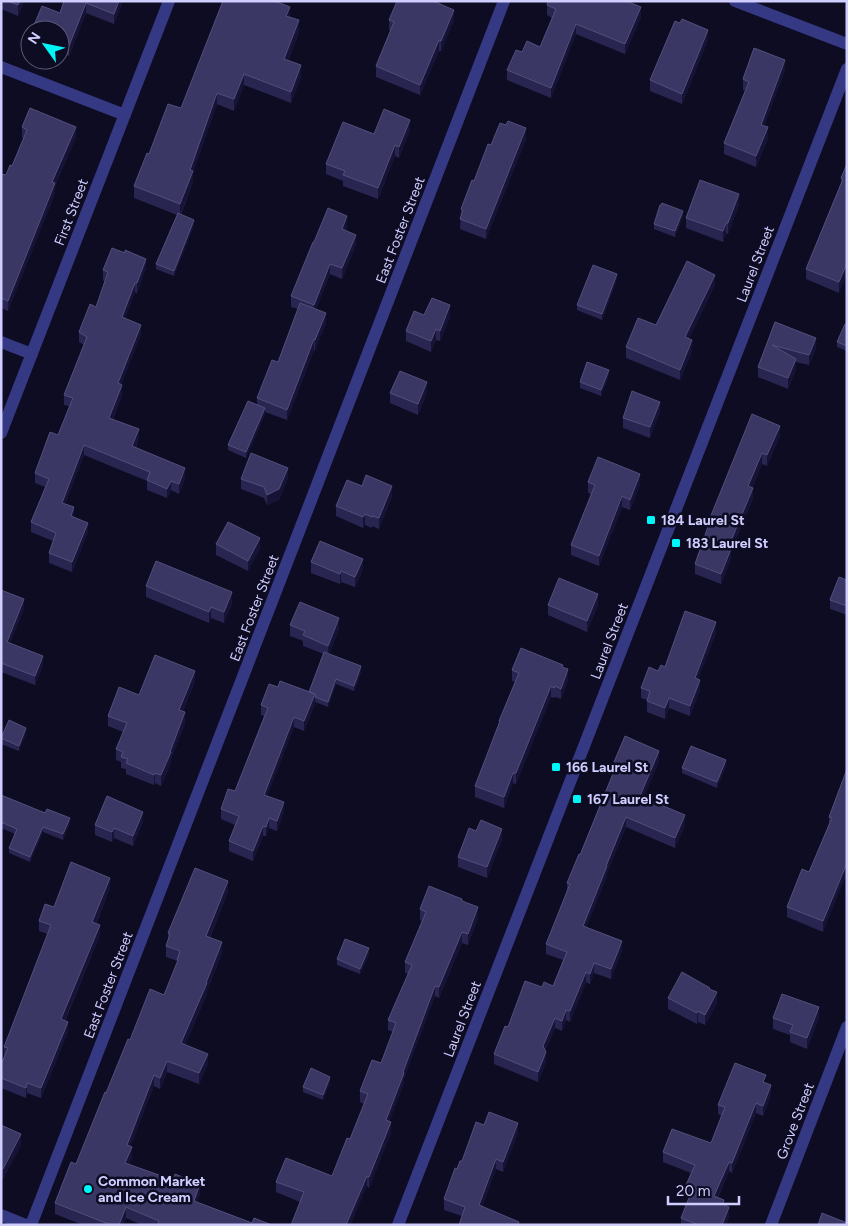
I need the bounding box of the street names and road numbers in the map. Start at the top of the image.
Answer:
street label: East Foster Street [372,174,429,286]
street label: First Street [51,176,92,248]
street label: Laurel Street [733,224,778,305]
street label: East Foster Street [226,552,283,664]
street label: Laurel Street [587,601,632,682]
street label: East Foster Street [80,929,137,1041]
street label: Laurel Street [440,979,485,1060]
street label: Grove Street [773,1080,818,1162]

